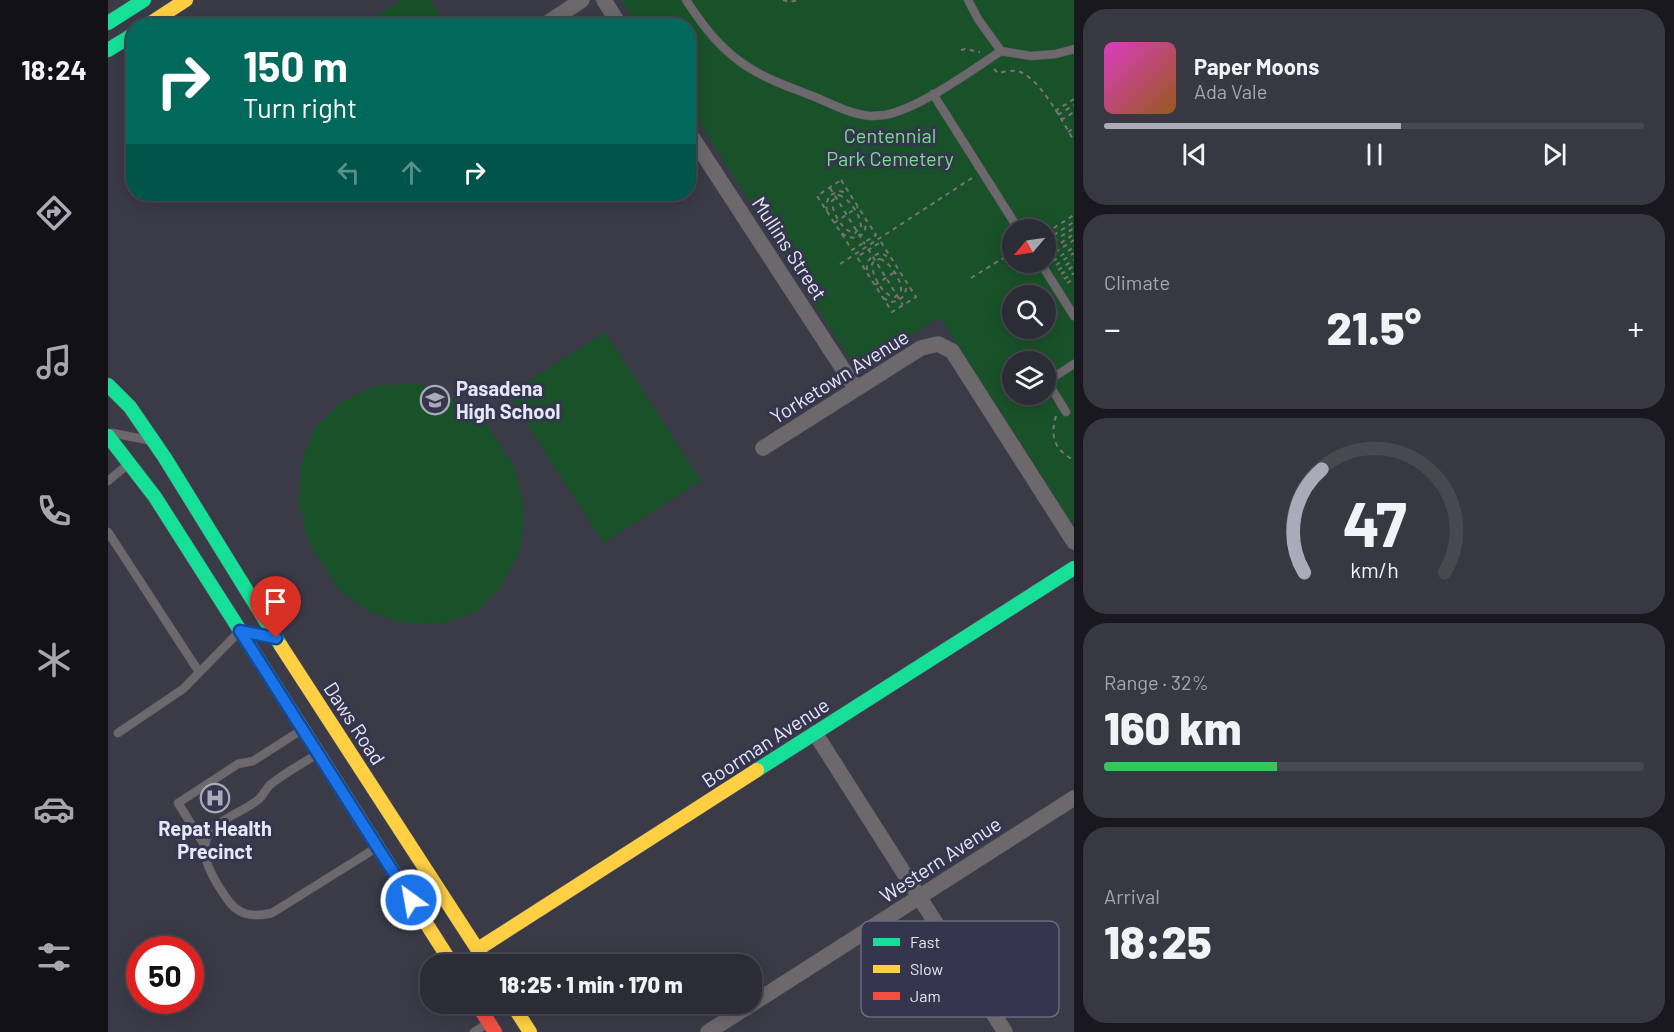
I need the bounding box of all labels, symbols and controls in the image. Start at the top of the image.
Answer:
text: 150 m [243,40,348,90]
icon: right [144,42,222,120]
text: 18:24 [21,53,87,85]
text: Paper Moons [1194,53,1319,79]
text: Ada Vale [1194,79,1267,103]
text: Turn right [243,91,357,123]
park label: Centennial Park Cemetery [826,123,954,170]
icon: previous [1178,138,1211,171]
icon: pause [1358,138,1391,171]
icon: next [1538,138,1571,171]
icon: left [332,156,365,189]
icon: ahead [395,156,428,189]
icon: right [458,156,491,189]
icon: directions [33,192,75,234]
street label: Mullins Street [748,192,832,304]
north arrow [1002,219,1056,273]
map controls [1002,219,1056,405]
text: Climate [1104,270,1170,294]
button: search [1002,285,1056,339]
text: 21.5° [1327,300,1421,354]
text: − [1104,308,1121,348]
text: + [1628,308,1644,348]
street label: Yorketown Avenue [765,324,913,428]
icon: music [33,341,75,383]
button: layers [1002,351,1056,405]
place label: Pasadena High School [456,376,560,423]
school or university icon: Pasadena High School [419,384,451,416]
text: 47 [1342,485,1406,559]
icon: phone [33,490,75,532]
text: km/h [1350,557,1398,582]
pin [250,576,301,638]
icon: arrive [259,585,292,618]
icon: climate [33,639,75,681]
text: Range · 32% [1104,670,1209,694]
street label: Daws Road [319,677,391,769]
street label: Boorman Avenue [697,692,833,792]
text: 160 km [1104,700,1242,754]
hospital icon: Repat Health Precinct [199,782,231,814]
icon: car [33,788,75,830]
street label: Western Avenue [875,811,1005,907]
place label: Repat Health Precinct [158,816,272,863]
position arrow [379,868,443,932]
text: Arrival [1104,884,1160,908]
text: 18:25 [1104,914,1212,968]
legend [861,921,1059,1017]
text: Fast [910,932,940,951]
icon: filters [33,936,75,978]
speed limit sign: 50 [126,936,204,1014]
text: Slow [910,959,943,978]
text: 18:25 · 1 min · 170 m [499,971,683,997]
text: Jam [910,986,941,1005]

